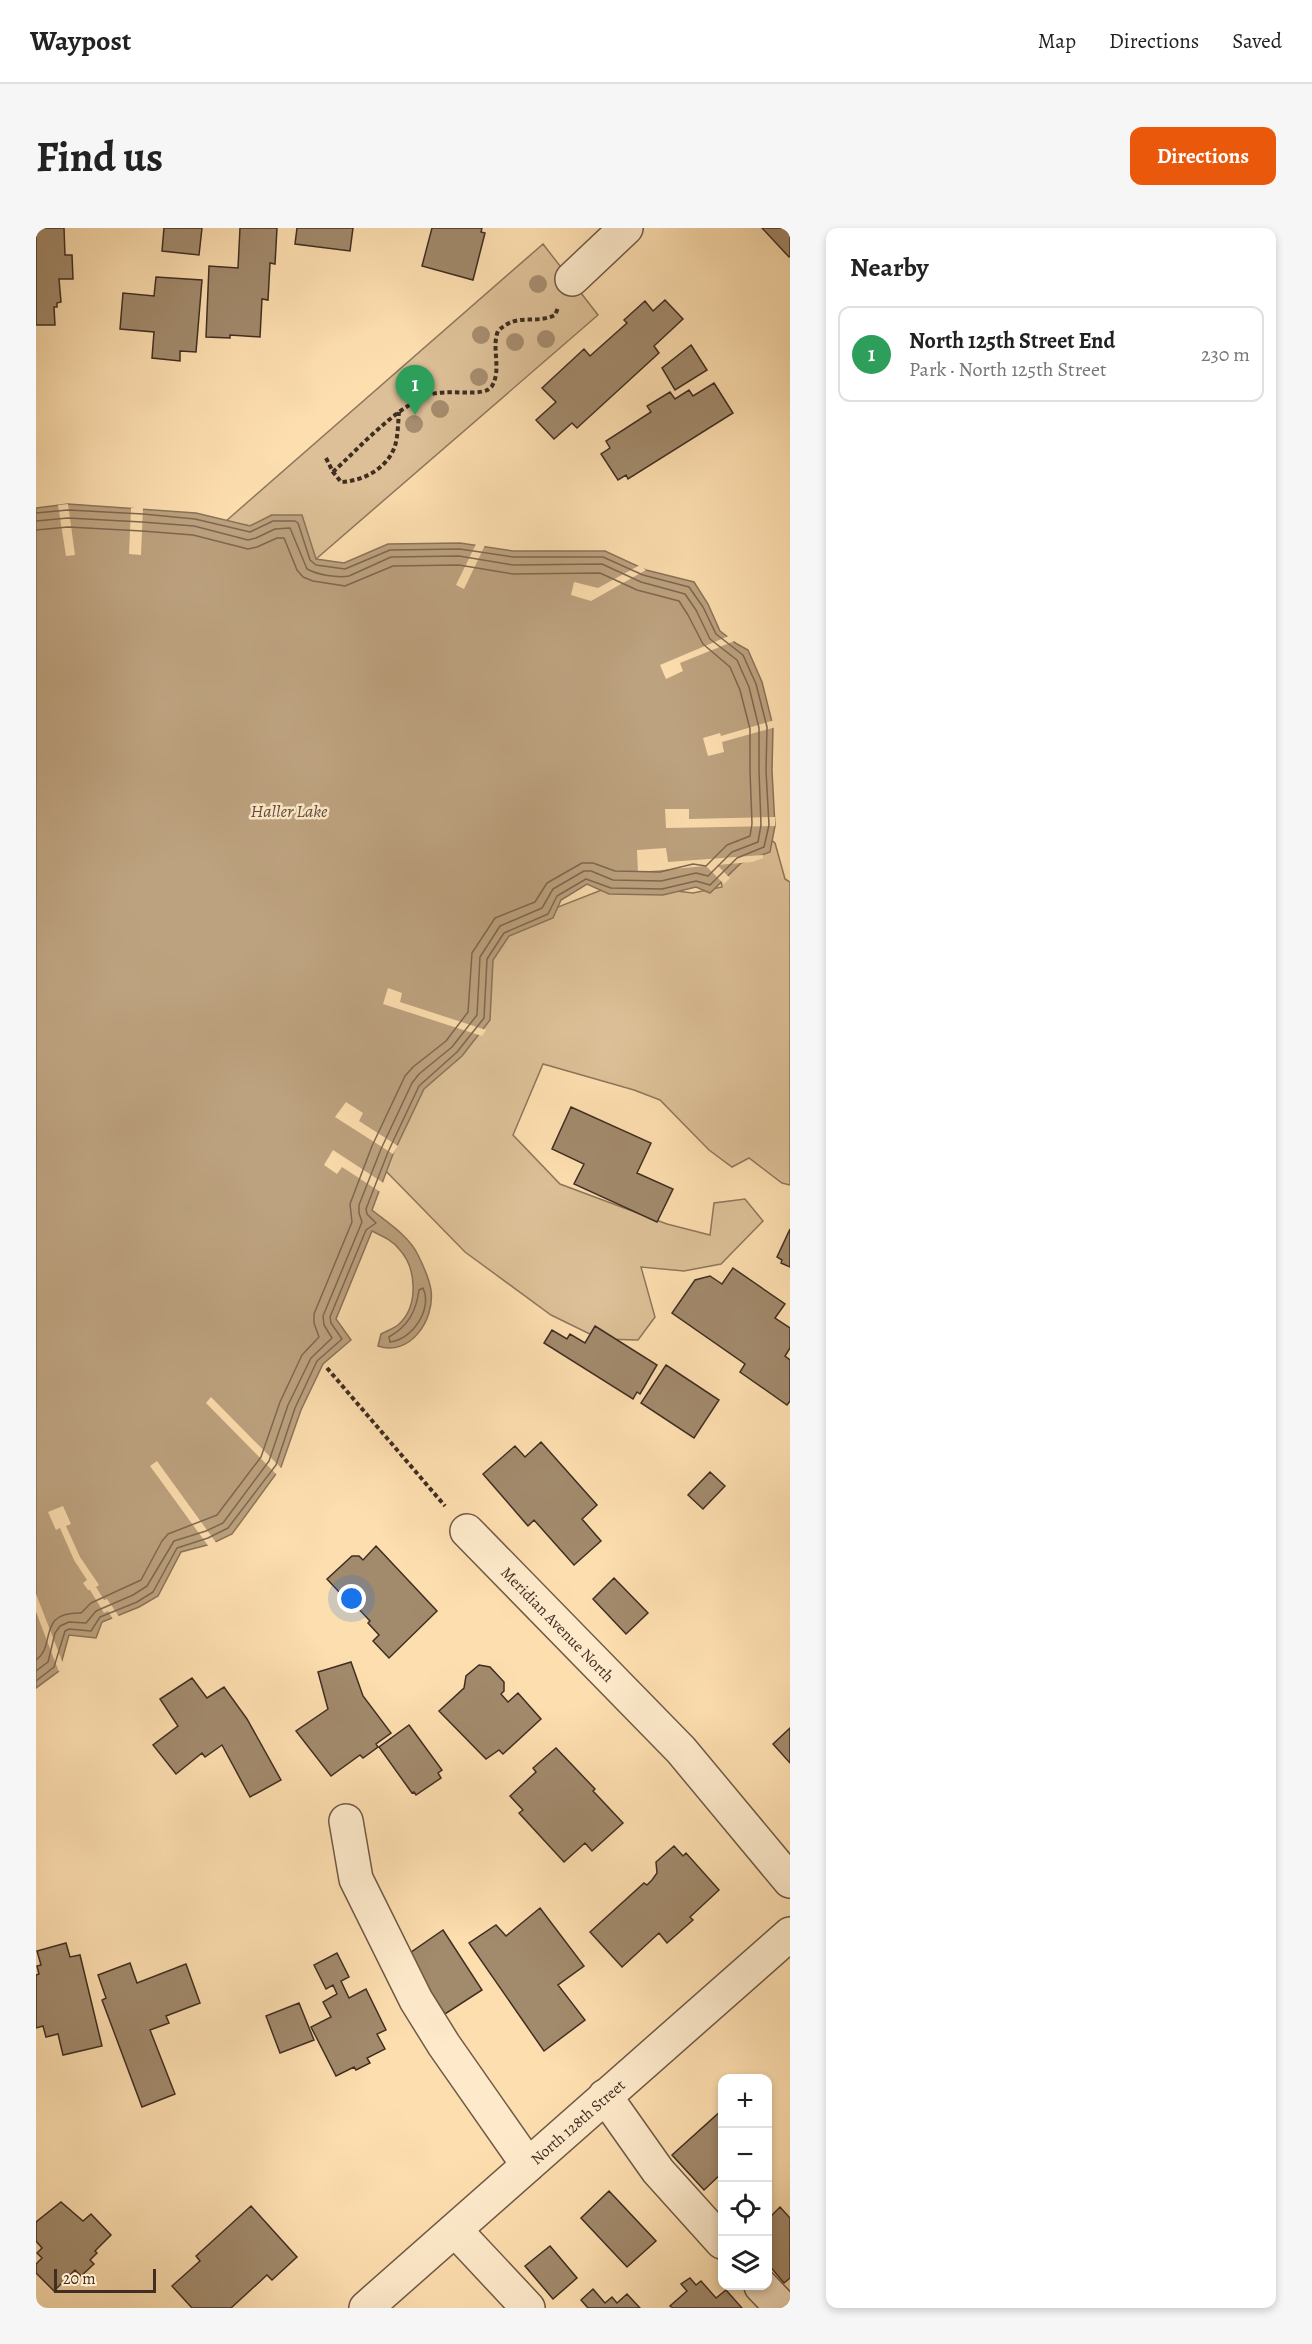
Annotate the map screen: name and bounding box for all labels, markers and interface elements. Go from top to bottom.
text: Waypost [30,22,131,60]
text: Map [1038,27,1076,55]
text: Directions [1109,27,1199,55]
text: Saved [1232,27,1282,55]
button: Directions [1130,127,1276,185]
text: Find us [36,128,163,185]
text: Nearby [850,250,929,285]
text: North 125th Street End [909,326,1115,356]
text: 1 [868,341,875,368]
text: 230 m [1201,341,1250,368]
text: Park · North 125th Street [909,356,1107,383]
pin: 1 [396,366,434,415]
water label: Haller Lake [251,799,328,823]
street label: Meridian Avenue North [496,1562,619,1688]
your location [337,1584,366,1613]
street label: North 128th Street [526,2074,630,2170]
map controls [718,2074,772,2290]
button: + [718,2074,772,2128]
button: − [718,2128,772,2182]
button: locate [718,2182,772,2236]
button: layers [718,2236,772,2290]
scale bar [54,2266,156,2294]
text: 20 m [63,2268,96,2290]

